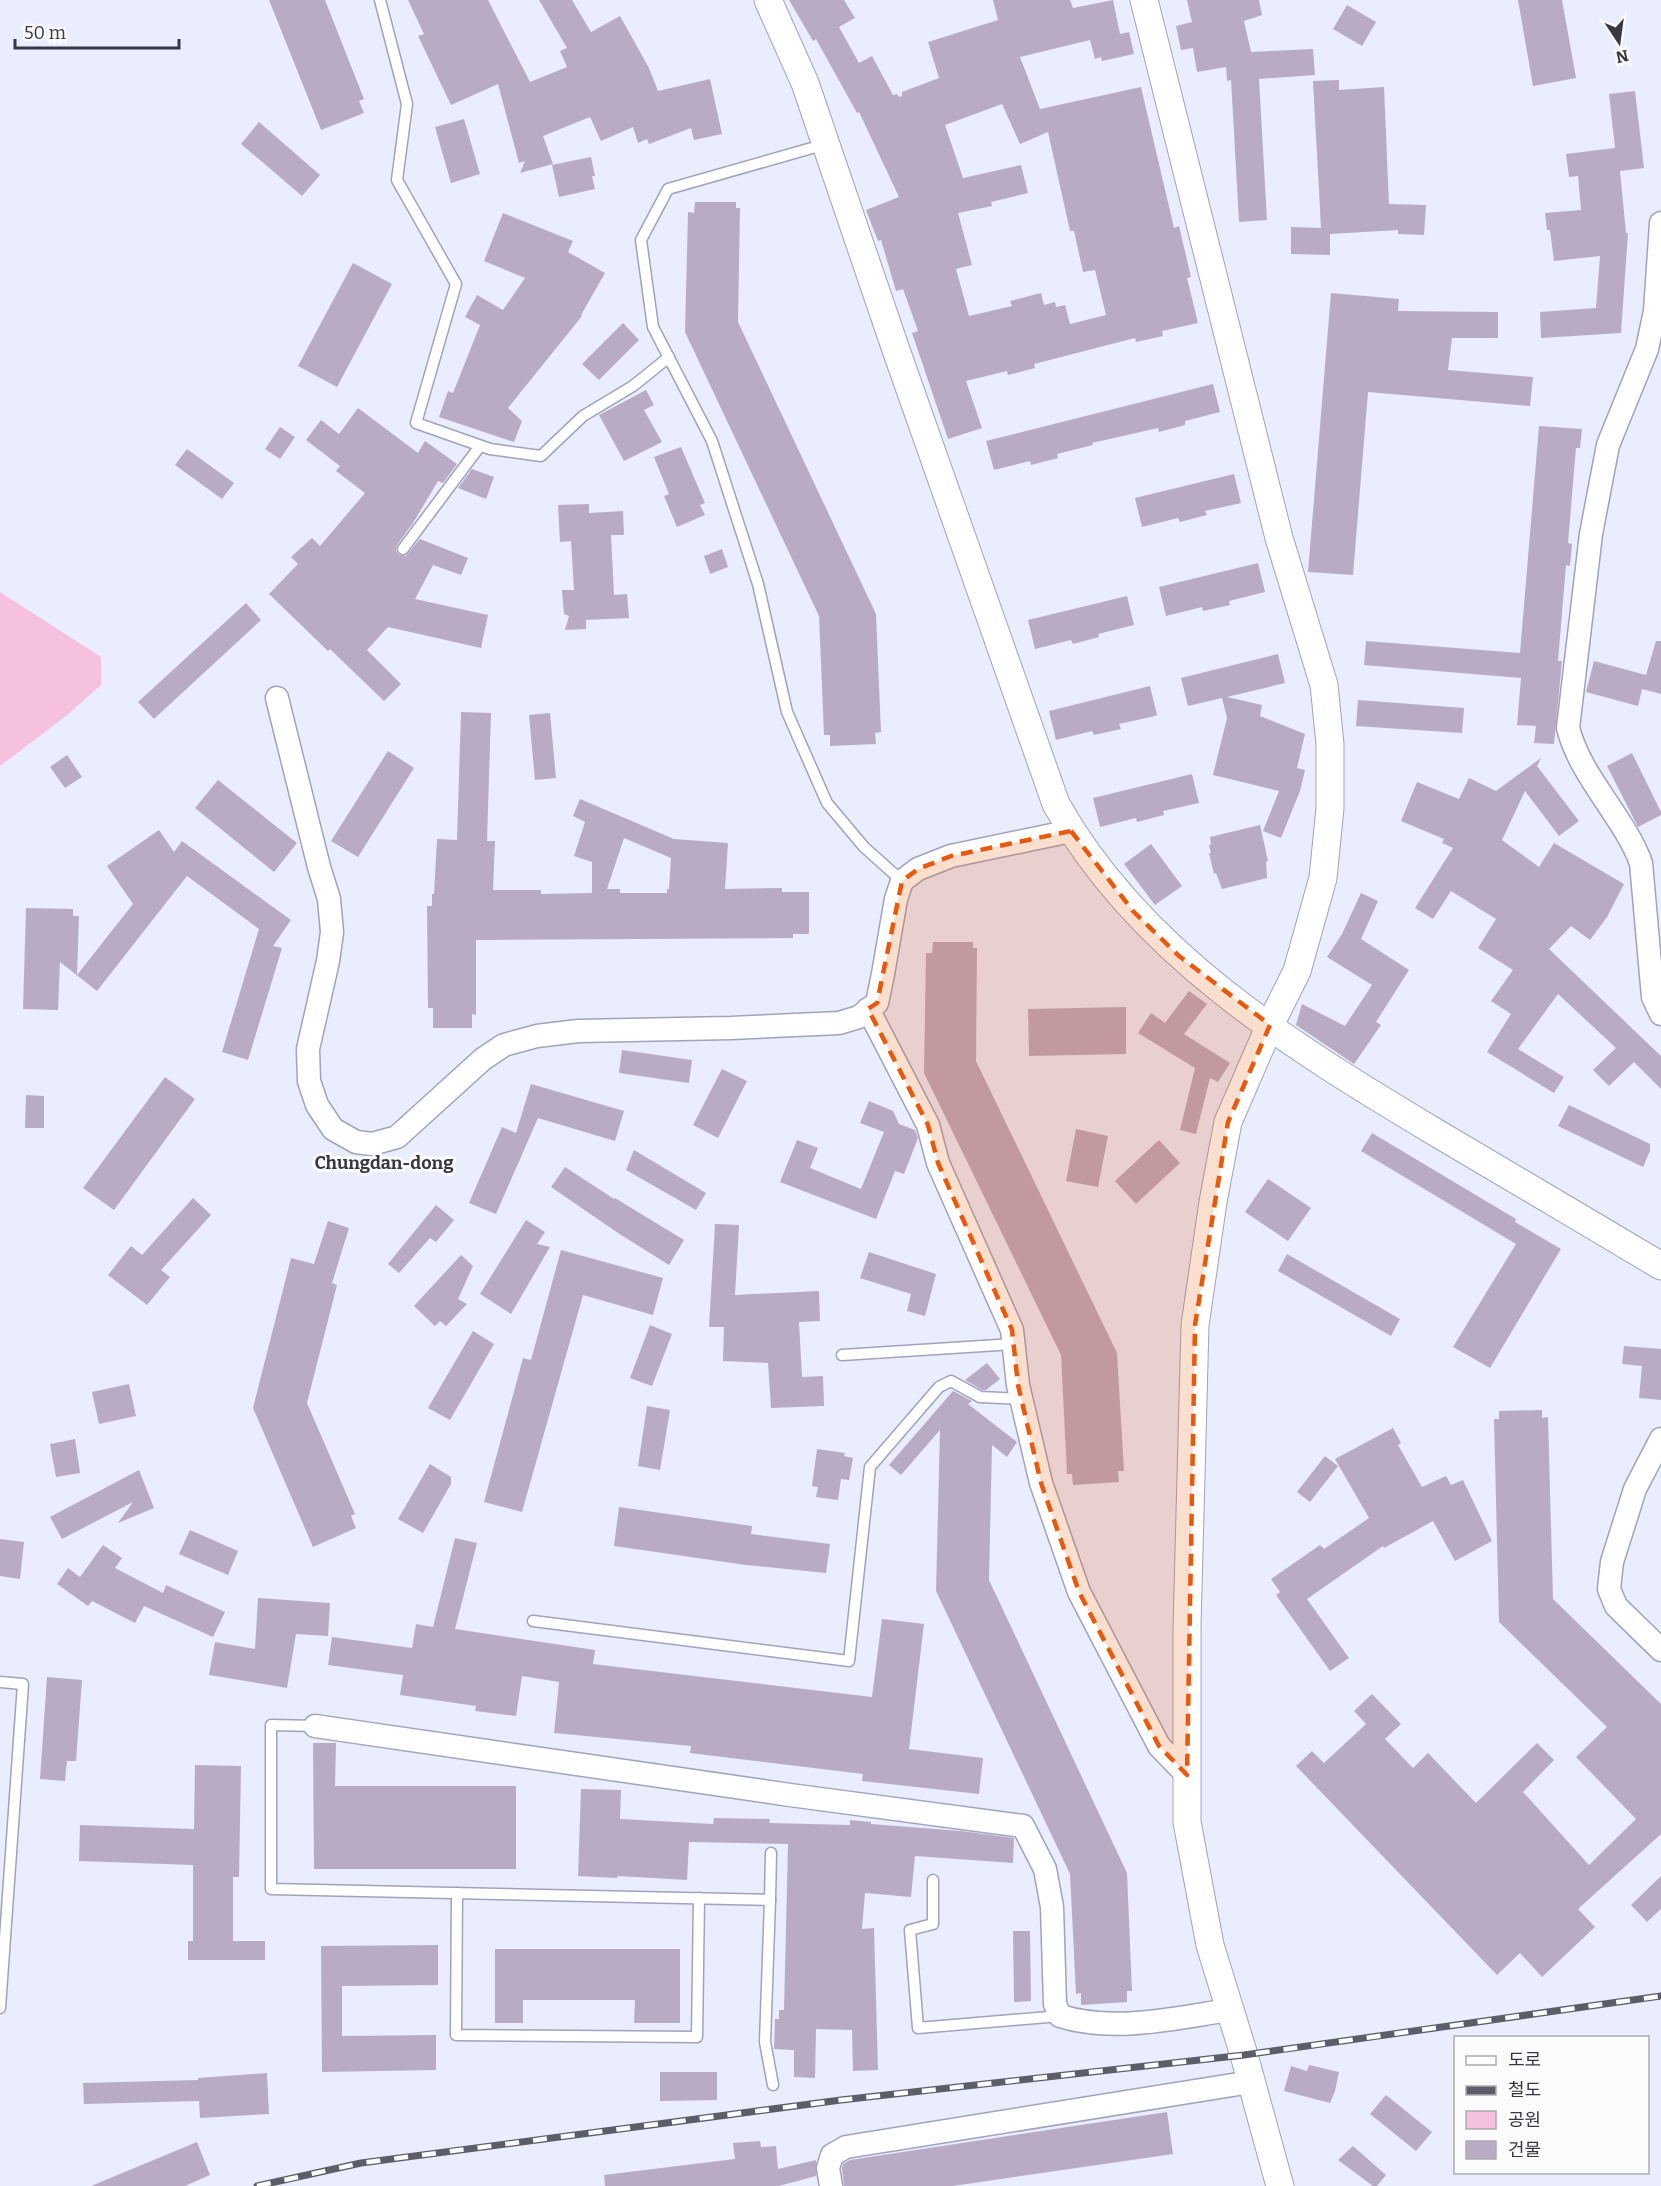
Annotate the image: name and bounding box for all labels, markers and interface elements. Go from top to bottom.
scale bar [15,12,178,50]
north arrow [1589,12,1649,72]
text: 50 m [24,22,66,44]
text: N [1614,45,1630,67]
district label: Chungdan-dong [314,1152,454,1174]
legend [1454,2036,1649,2174]
text: 도로 [1508,2049,1541,2071]
text: 철도 [1508,2079,1541,2101]
text: 공원 [1508,2109,1541,2131]
text: 건물 [1508,2139,1541,2161]

